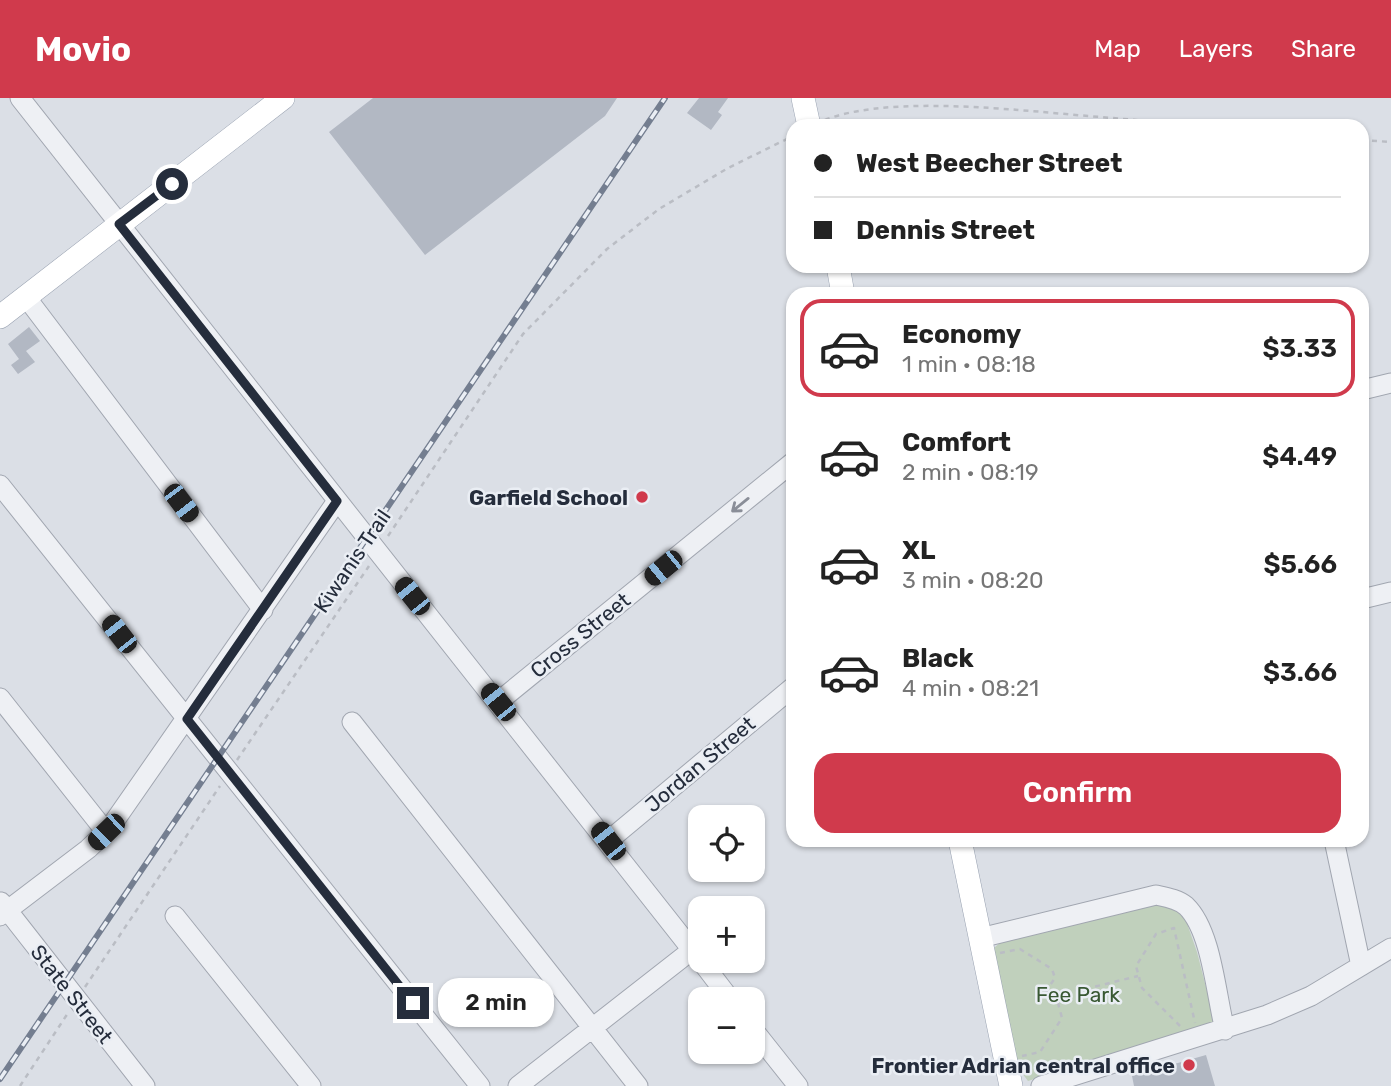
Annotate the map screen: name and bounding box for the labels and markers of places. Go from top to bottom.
place label: Garfield School [469,485,628,510]
marker: Garfield School [634,489,650,505]
place label: Frontier Adrian central office [871,1053,1175,1078]
marker: Frontier Adrian central office [1181,1057,1197,1073]

